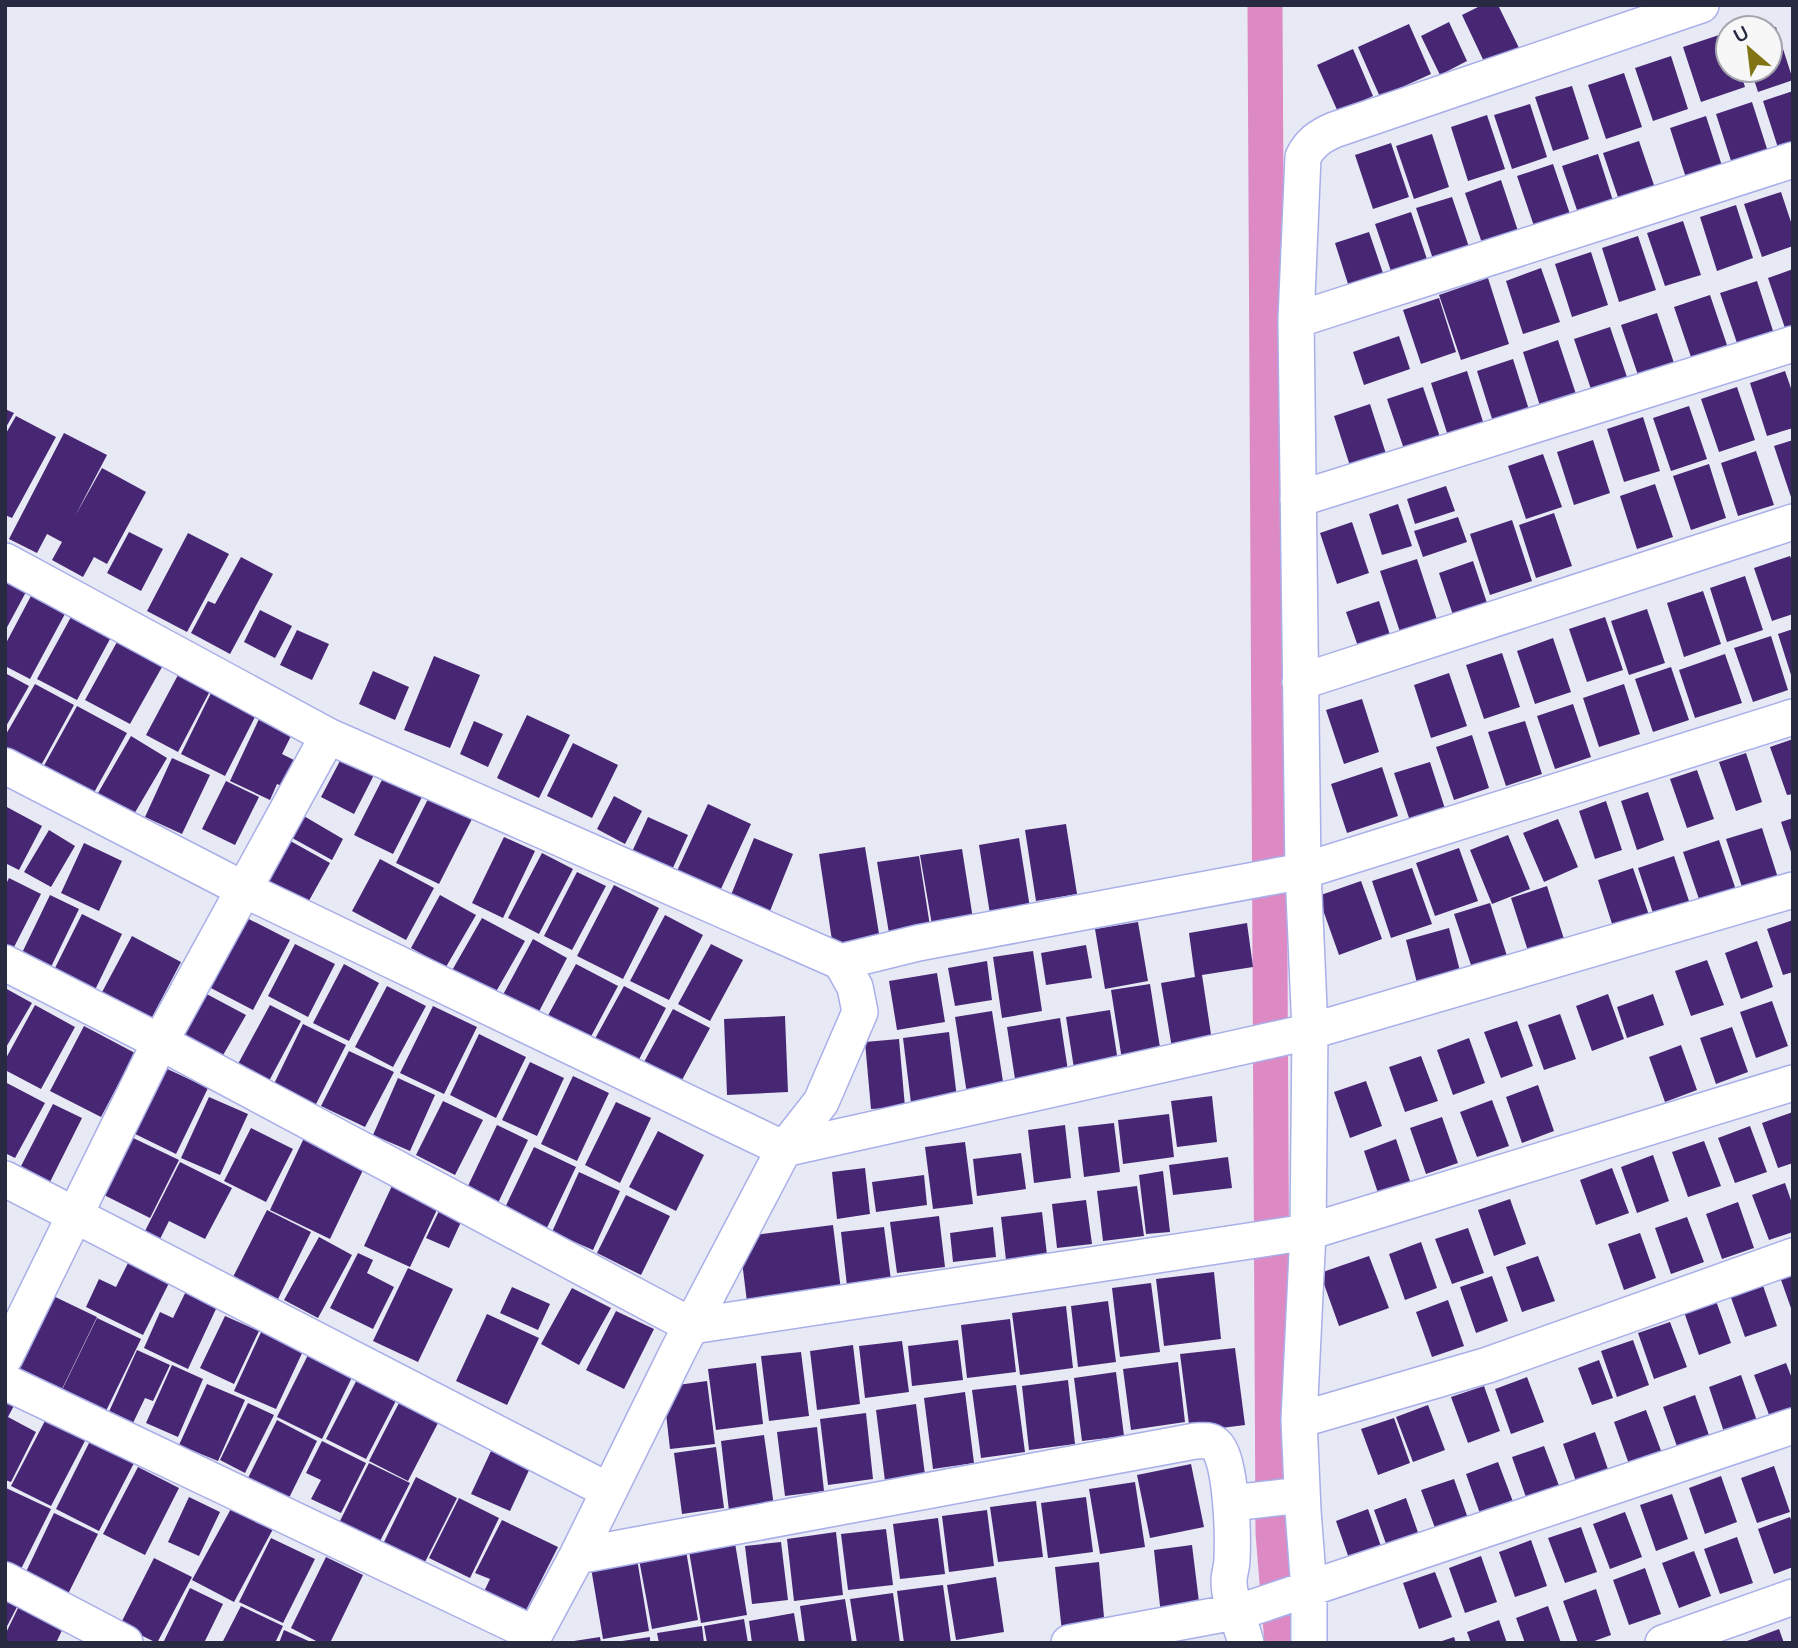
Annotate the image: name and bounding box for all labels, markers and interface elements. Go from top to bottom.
north arrow [1714,14,1784,84]
text: U [1729,20,1753,48]

